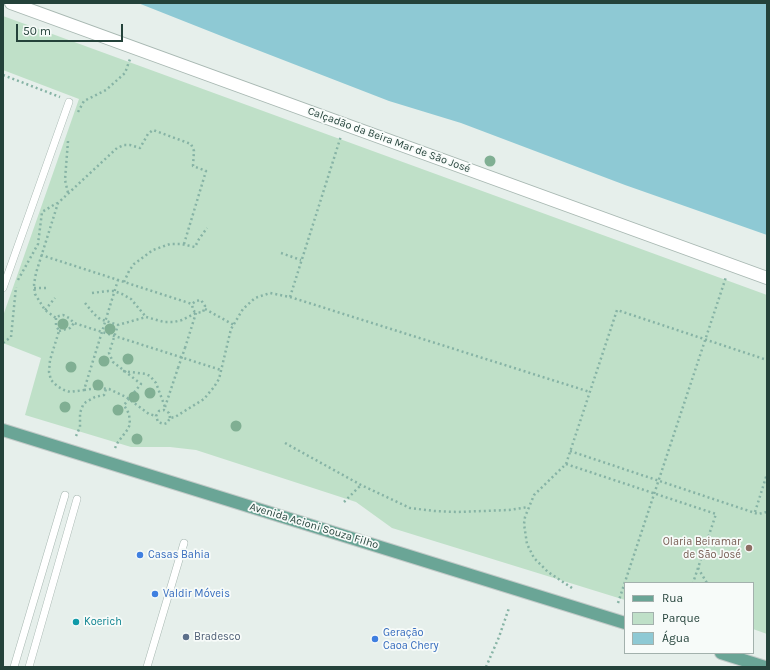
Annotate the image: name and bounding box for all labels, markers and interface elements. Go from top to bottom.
scale bar [18,16,125,42]
text: 50 m [23,24,51,38]
street label: Calçadão da Beira Mar de São José [306,104,472,176]
street label: Avenida Acioni Souza Filho [248,500,380,552]
place label: Olaria Beiramar de São José [663,535,741,561]
marker: Olaria Beiramar de São José [744,543,754,553]
place label: Casas Bahia [148,548,210,562]
marker: Casas Bahia [135,550,145,560]
legend [624,582,754,654]
place label: Valdir Móveis [163,587,230,601]
marker: Valdir Móveis [150,589,160,599]
text: Rua [662,591,683,605]
text: Parque [662,611,700,625]
place label: Koerich [84,615,122,629]
marker: Koerich [71,617,81,627]
place label: Geração Caoa Chery [383,626,439,652]
place label: Bradesco [194,630,241,644]
text: Água [662,631,690,645]
marker: Bradesco [181,632,191,642]
marker: Geração Caoa Chery [370,634,380,644]

